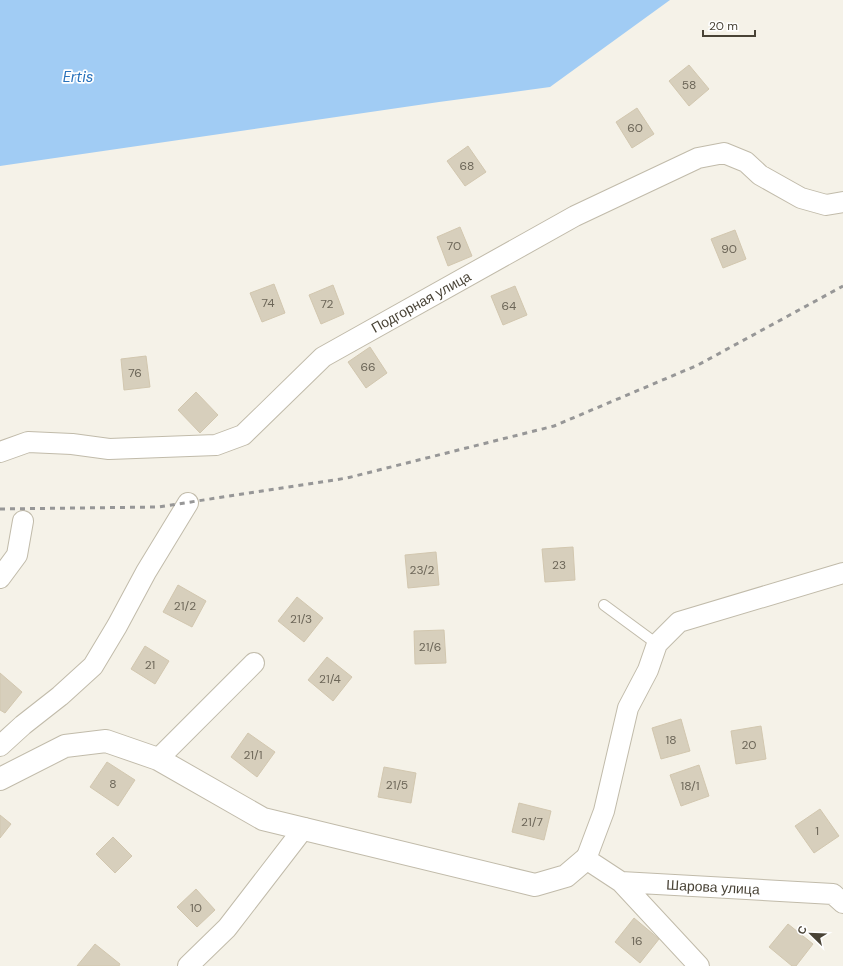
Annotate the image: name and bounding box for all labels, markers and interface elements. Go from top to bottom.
scale bar [703,12,755,38]
text: 20 m [709,18,738,34]
water label: Ertis [63,67,93,87]
house number: 58 [682,77,696,93]
house number: 60 [627,120,643,136]
house number: 68 [460,158,474,174]
house number: 70 [447,238,461,254]
house number: 90 [721,241,737,257]
street label: Подгорная улица [368,267,474,337]
house number: 74 [262,295,274,311]
house number: 72 [320,296,334,312]
house number: 64 [502,298,516,314]
house number: 66 [360,359,376,375]
house number: 76 [128,365,142,381]
house number: 23 [552,557,566,573]
house number: 23/2 [409,562,435,578]
house number: 21/2 [174,598,196,614]
house number: 21/3 [290,611,312,627]
house number: 21/6 [419,639,441,655]
house number: 21 [145,657,155,673]
house number: 21/4 [319,671,341,687]
house number: 18 [665,732,677,748]
house number: 20 [741,737,757,753]
house number: 21/1 [243,747,263,763]
house number: 8 [109,776,117,792]
house number: 21/5 [386,777,408,793]
house number: 18/1 [680,778,700,794]
house number: 21/7 [521,814,543,830]
house number: 1 [815,823,819,839]
street label: Шарова улица [666,876,760,898]
house number: 10 [190,900,202,916]
north arrow [791,914,831,954]
text: С [794,924,810,936]
house number: 16 [631,933,643,949]

